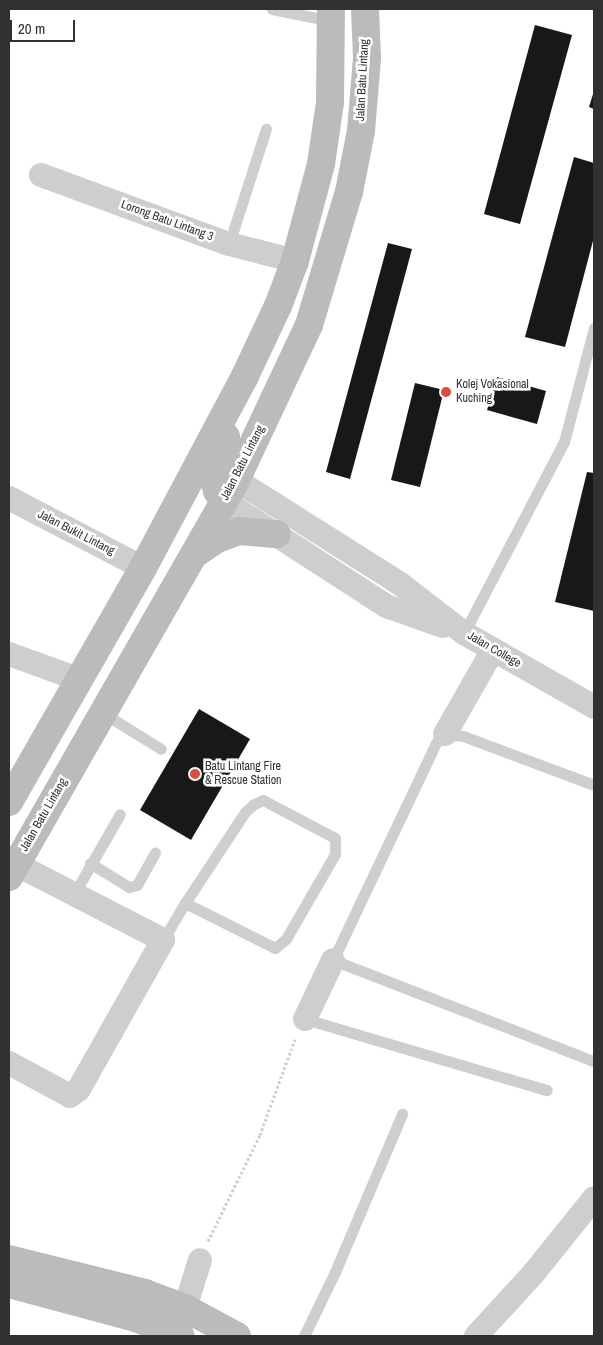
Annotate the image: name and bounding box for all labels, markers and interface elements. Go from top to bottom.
scale bar [12,10,78,42]
text: 20 m [18,18,45,39]
street label: Jalan Batu Lintang [354,39,372,121]
street label: Lorong Batu Lintang 3 [119,198,215,244]
place label: Kolej Vokasional Kuching [456,378,529,406]
marker: Kolej Vokasional Kuching [440,386,452,398]
street label: Jalan Batu Lintang [218,423,268,503]
street label: Jalan Bukit Lintang [35,507,117,559]
street label: Jalan College [465,629,523,671]
place label: Batu Lintang Fire & Rescue Station [205,760,282,788]
marker: Batu Lintang Fire & Rescue Station [189,768,201,780]
street label: Jalan Batu Lintang [17,776,71,854]

